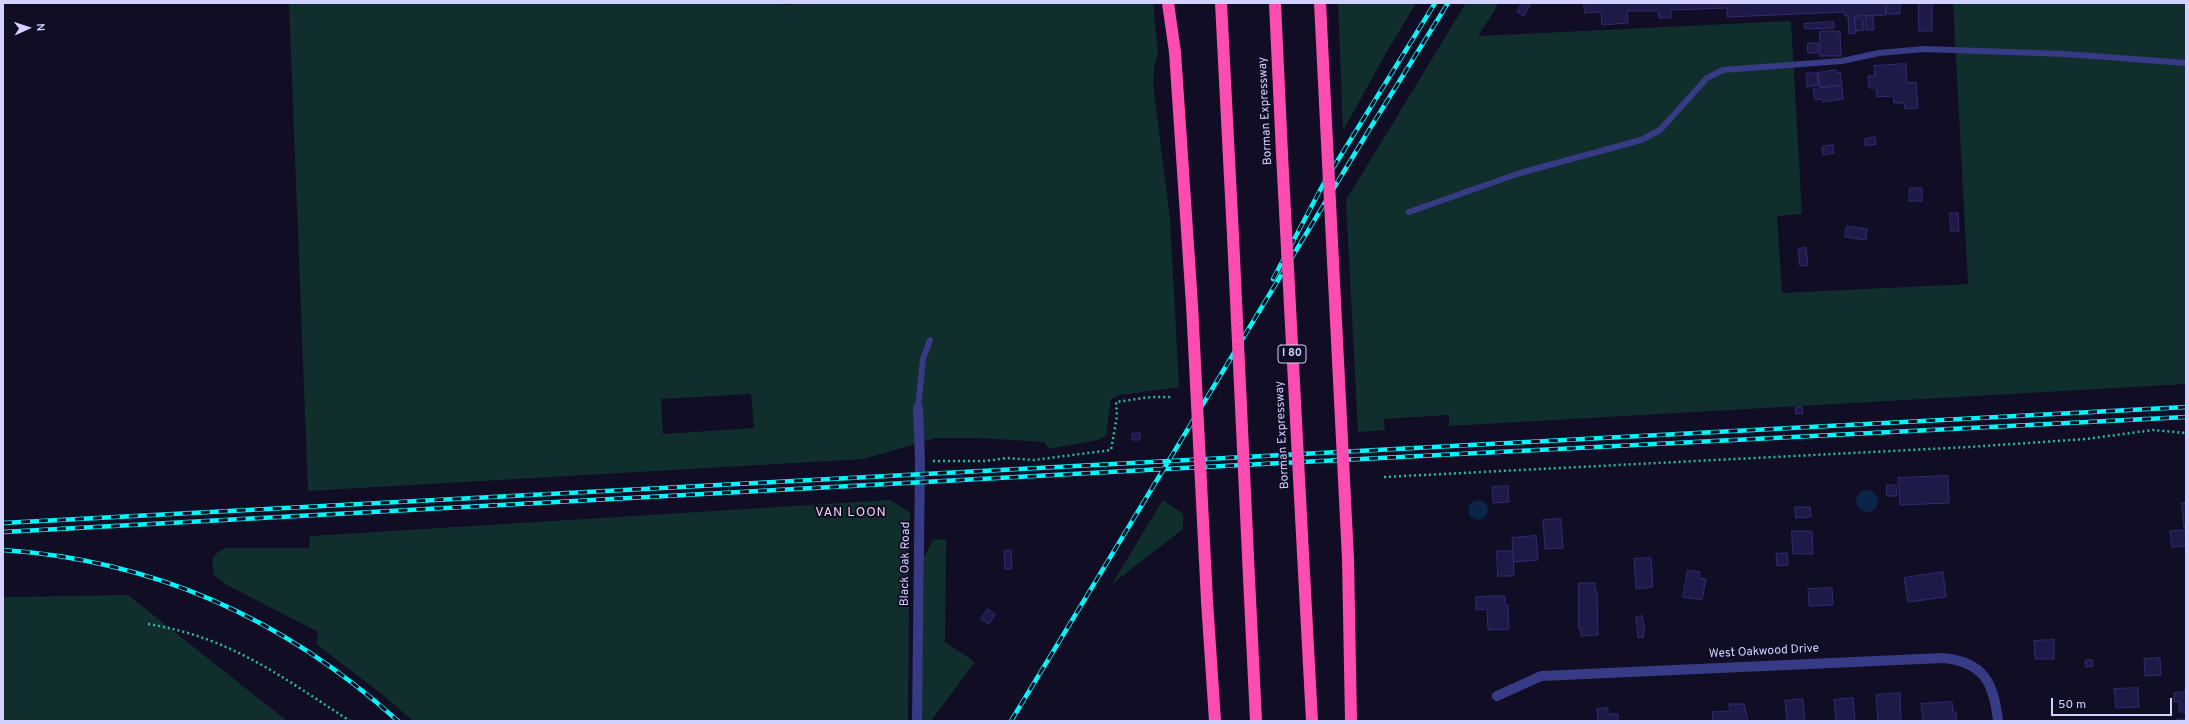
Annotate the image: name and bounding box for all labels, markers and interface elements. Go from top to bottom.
north arrow [8,8,48,48]
text: N [33,23,47,32]
street label: Borman Expressway [1256,56,1276,166]
road number: I 80 [1278,345,1306,363]
street label: Borman Expressway [1273,380,1293,490]
district label: VAN LOON [815,505,887,521]
street label: Black Oak Road [898,522,914,606]
street label: West Oakwood Drive [1709,642,1819,662]
scale bar [2053,690,2174,716]
text: 50 m [2058,697,2086,713]

